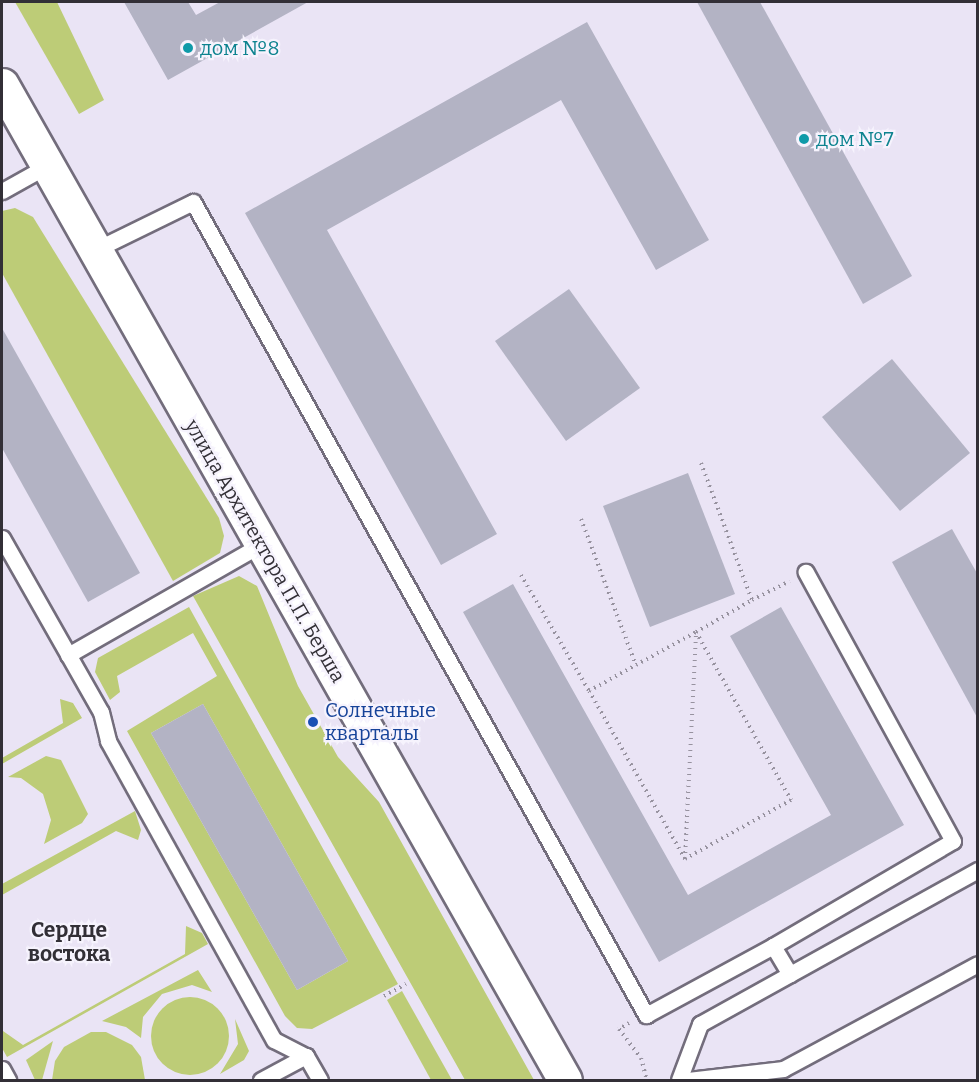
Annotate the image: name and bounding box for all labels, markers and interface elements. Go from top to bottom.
place label: дом №8 [200,36,280,60]
marker: дом №8 [181,41,195,55]
place label: дом №7 [816,127,894,151]
marker: дом №7 [797,132,811,146]
street label: улица Архитектора П.П. Берша [180,415,350,687]
place label: Солнечные кварталы [325,698,436,745]
marker: Солнечные кварталы [306,715,320,729]
district label: Сердце востока [28,917,110,967]

